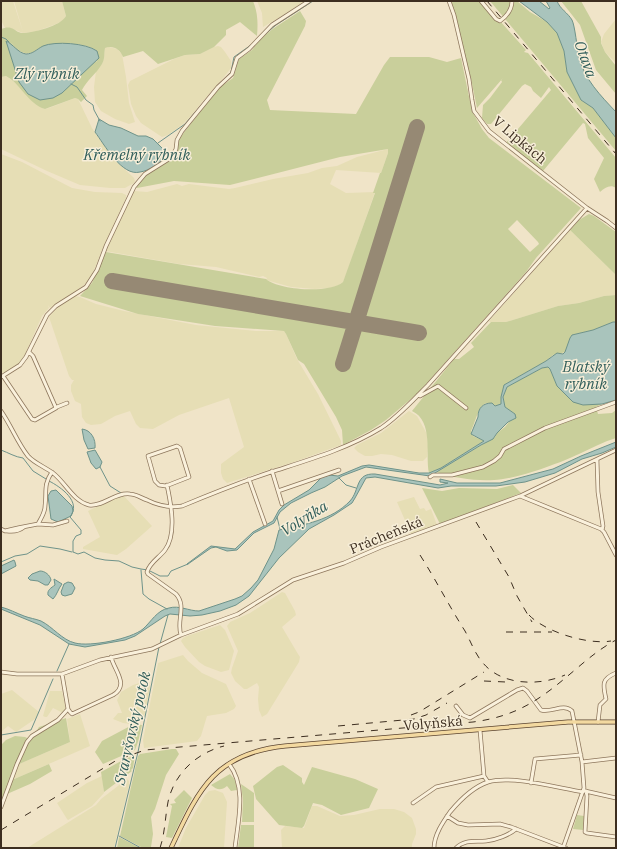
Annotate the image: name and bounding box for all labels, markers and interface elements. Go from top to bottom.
water label: Otava [571,38,602,81]
water label: Zlý rybník [13,64,80,83]
street label: V Lipkách [489,112,551,168]
water label: Křemelný rybník [82,145,191,164]
water label: Blatský rybník [561,357,611,393]
water label: Volyňka [277,496,332,540]
street label: Prácheňská [347,512,426,558]
water label: Svaryšovský potok [109,669,154,788]
street label: Volyňská [402,711,464,735]

